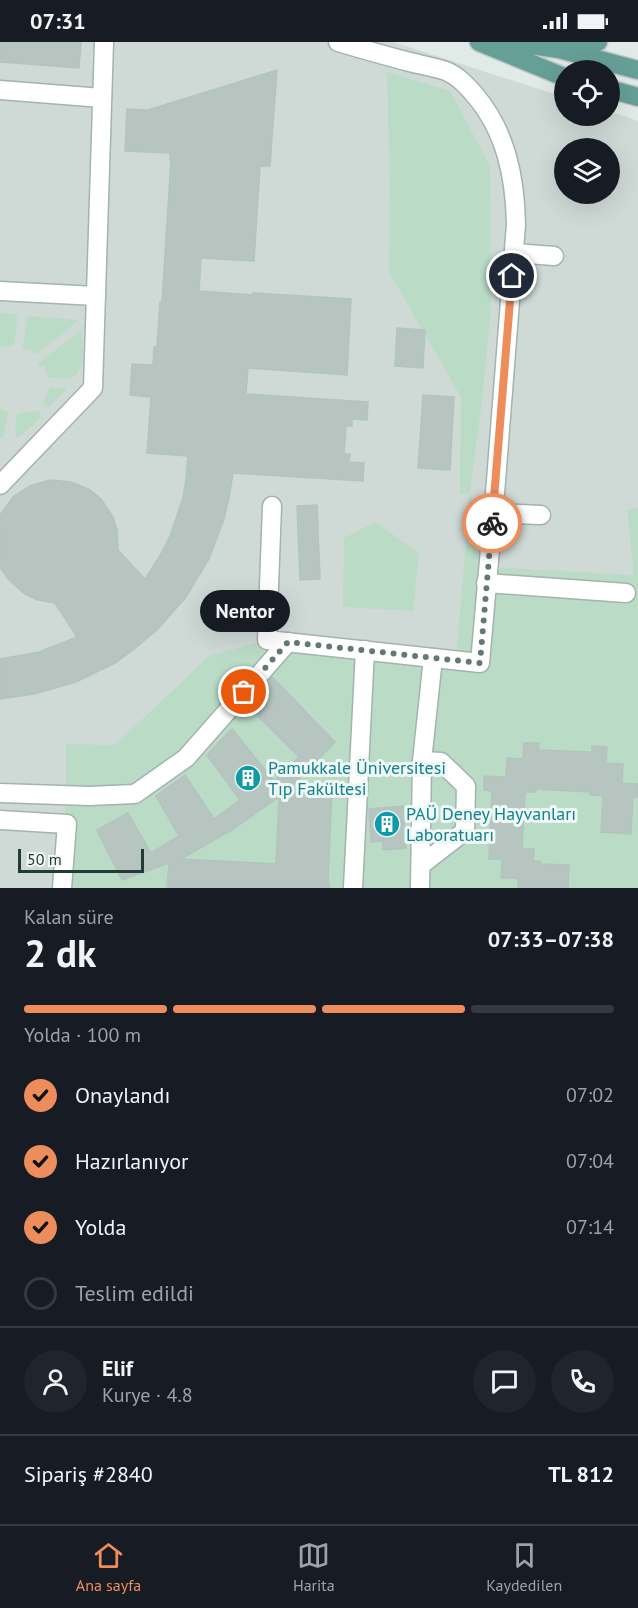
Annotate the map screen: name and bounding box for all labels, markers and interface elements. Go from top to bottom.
text: 07:31 [30,7,86,35]
map controls [554,60,620,204]
button: locate [554,60,620,126]
button: layers [554,138,620,204]
pin [486,250,537,301]
icon: home [495,259,528,292]
courier [462,493,522,553]
icon: bike [476,507,509,540]
callout: Nentor [199,590,289,632]
text: Nentor [216,598,274,624]
pin [218,666,269,717]
icon: bag [227,675,260,708]
place label: Pamukkale Üniversitesi Tıp Fakültesi [268,756,446,800]
building icon: Pamukkale Üniversitesi Tıp Fakültesi [233,763,263,793]
place label: PAÜ Deney Hayvanları Laboratuarı [406,802,576,846]
building icon: PAÜ Deney Hayvanları Laboratuarı [372,809,402,839]
scale bar [18,846,144,874]
text: 50 m [27,849,62,869]
text: Kalan süre [24,904,114,930]
text: 07:33–07:38 [488,925,614,953]
text: 2 dk [24,927,96,978]
text: Yolda · 100 m [24,1022,141,1048]
icon: check [24,1079,57,1112]
text: Onaylandı [75,1081,170,1109]
text: 07:02 [566,1082,614,1108]
icon: check [24,1145,57,1178]
text: Hazırlanıyor [75,1147,188,1175]
text: 07:04 [566,1148,614,1174]
icon: check [24,1211,57,1244]
text: Yolda [75,1213,126,1241]
text: 07:14 [566,1214,614,1240]
text: Teslim edildi [75,1279,194,1307]
button: person [24,1350,87,1413]
button: chat [473,1350,536,1413]
button: phone [551,1350,614,1413]
text: Elif [102,1354,133,1382]
text: Kurye · 4.8 [102,1382,193,1408]
text: Sipariş #2840 [24,1460,153,1488]
text: TL 812 [548,1460,614,1488]
tab: Ana sayfa [76,1539,141,1595]
tab: Harita [293,1539,335,1595]
tab: Kaydedilen [486,1539,562,1595]

